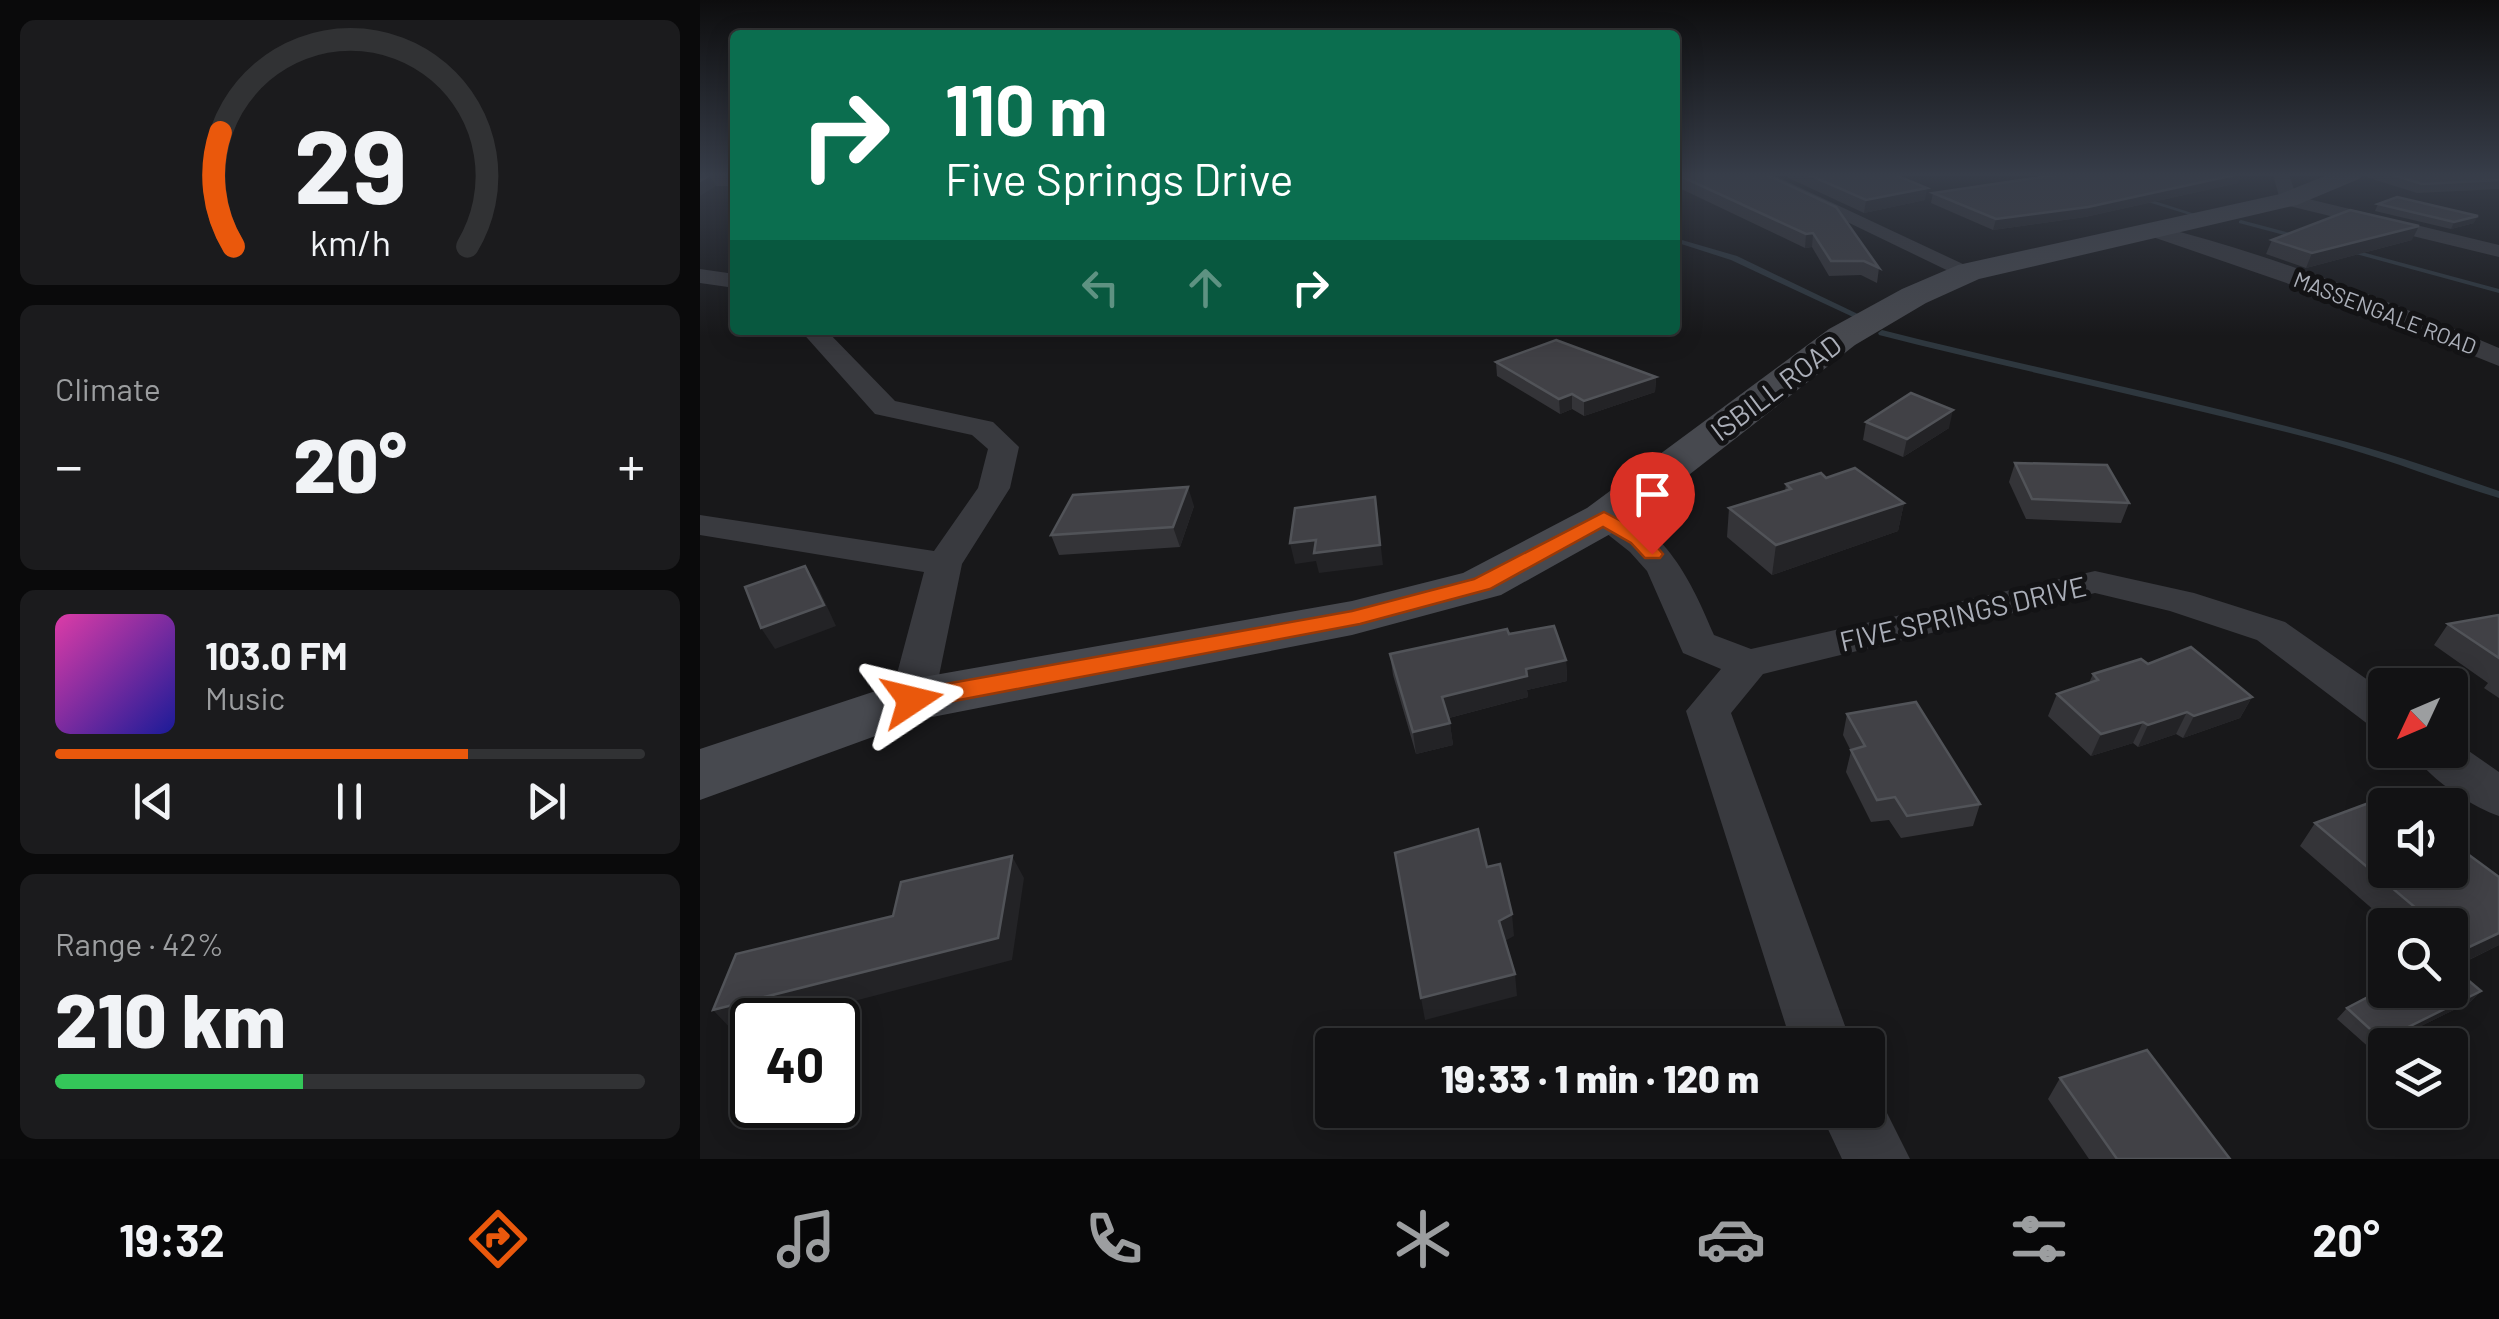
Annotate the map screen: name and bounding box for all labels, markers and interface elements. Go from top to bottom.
text: 110 m [945,66,1107,150]
icon: right [780,70,910,200]
text: 29 [293,100,407,225]
text: Five Springs Drive [945,151,1294,205]
text: km/h [310,220,390,263]
icon: left [1073,260,1128,315]
icon: ahead [1178,260,1233,315]
icon: right [1283,260,1338,315]
street label: MASSENGALE ROAD [2290,265,2480,359]
street label: ISBILL ROAD [1703,327,1847,447]
text: Climate [55,369,161,407]
text: 20° [293,418,407,508]
text: − [55,431,83,497]
text: + [617,431,645,497]
pin [1610,452,1695,555]
icon: arrive [1625,467,1680,522]
street label: FIVE SPRINGS DRIVE [1836,568,2089,658]
text: 103.0 FM [205,632,348,678]
position arrow [860,648,964,752]
north arrow [2368,668,2468,768]
map controls [2368,668,2468,1128]
text: Music [205,678,285,716]
icon: previous [126,774,181,829]
icon: pause [322,774,377,829]
icon: next [519,774,574,829]
button: sound [2368,788,2468,888]
button: search [2368,908,2468,1008]
text: Range · 42% [55,924,224,962]
text: 210 km [55,973,286,1063]
speed limit sign: 40 [730,998,860,1128]
button: layers [2368,1028,2468,1128]
text: 19:33 · 1 min · 120 m [1441,1055,1759,1101]
icon: directions [463,1204,533,1274]
icon: music [771,1204,841,1274]
icon: phone [1079,1204,1149,1274]
icon: climate [1388,1204,1458,1274]
icon: car [1696,1204,1766,1274]
icon: filters [2004,1204,2074,1274]
text: 19:32 [119,1212,225,1266]
text: 20° [2312,1212,2380,1266]

